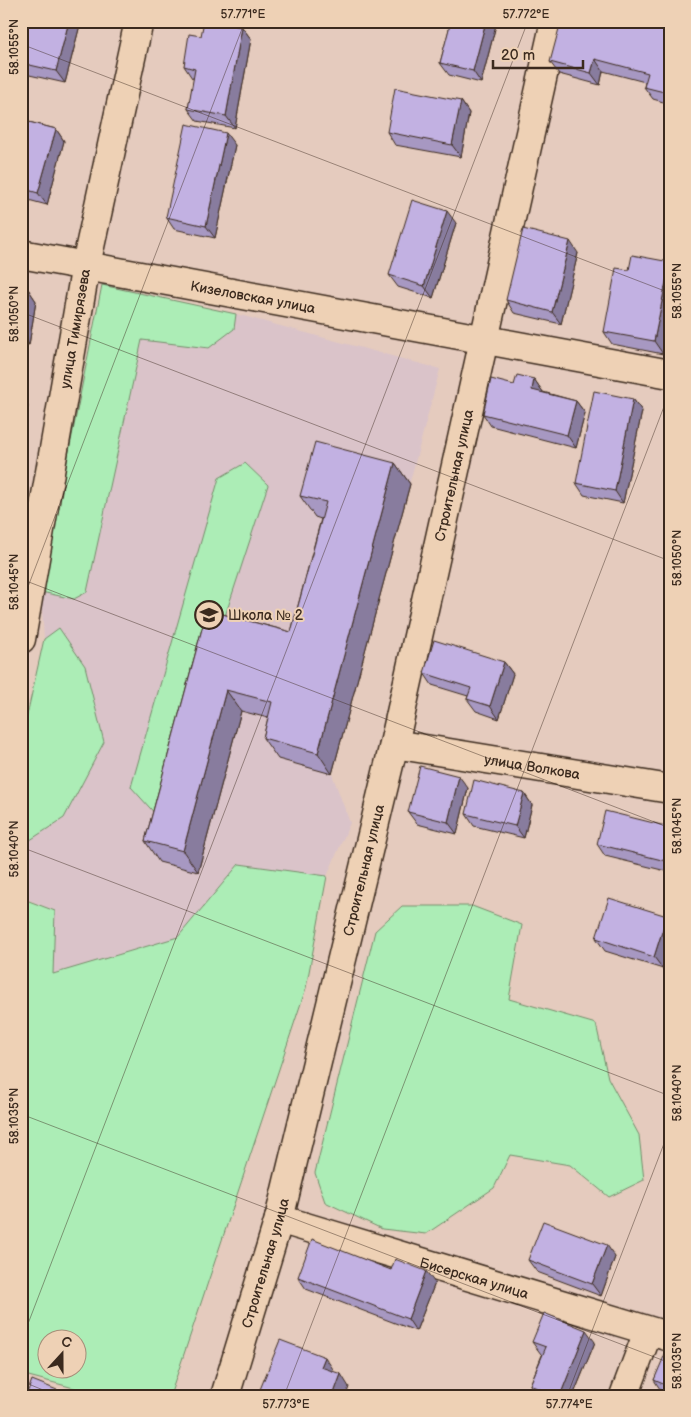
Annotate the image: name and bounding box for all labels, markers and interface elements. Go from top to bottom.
text: 57.771°E [221,7,266,22]
text: 57.772°E [502,7,550,22]
text: 58.1055°N [7,19,22,75]
scale bar [493,38,584,70]
text: 20 m [501,46,535,65]
text: 58.1055°N [670,263,685,319]
street label: улица Тимирязева [56,267,94,390]
street label: Кизеловская улица [189,277,318,317]
text: 58.1050°N [7,286,22,342]
street label: Строительная улица [431,407,477,543]
text: 58.1050°N [670,530,685,586]
text: 58.1045°N [7,554,22,610]
school or university icon: Школа № 2 [194,600,224,630]
place label: Школа № 2 [228,607,304,624]
street label: улица Волкова [483,750,582,783]
text: 58.1045°N [670,798,685,854]
street label: Строительная улица [339,802,388,938]
text: 58.1040°N [7,821,22,877]
text: 58.1040°N [670,1065,685,1121]
text: 58.1035°N [7,1088,22,1144]
street label: Строительная улица [238,1196,292,1330]
street label: Бисерская улица [418,1254,531,1303]
north arrow [38,1330,88,1380]
text: С [59,1333,74,1352]
text: 58.1035°N [670,1333,685,1389]
text: 57.773°E [262,1397,310,1412]
text: 57.774°E [545,1397,593,1412]

